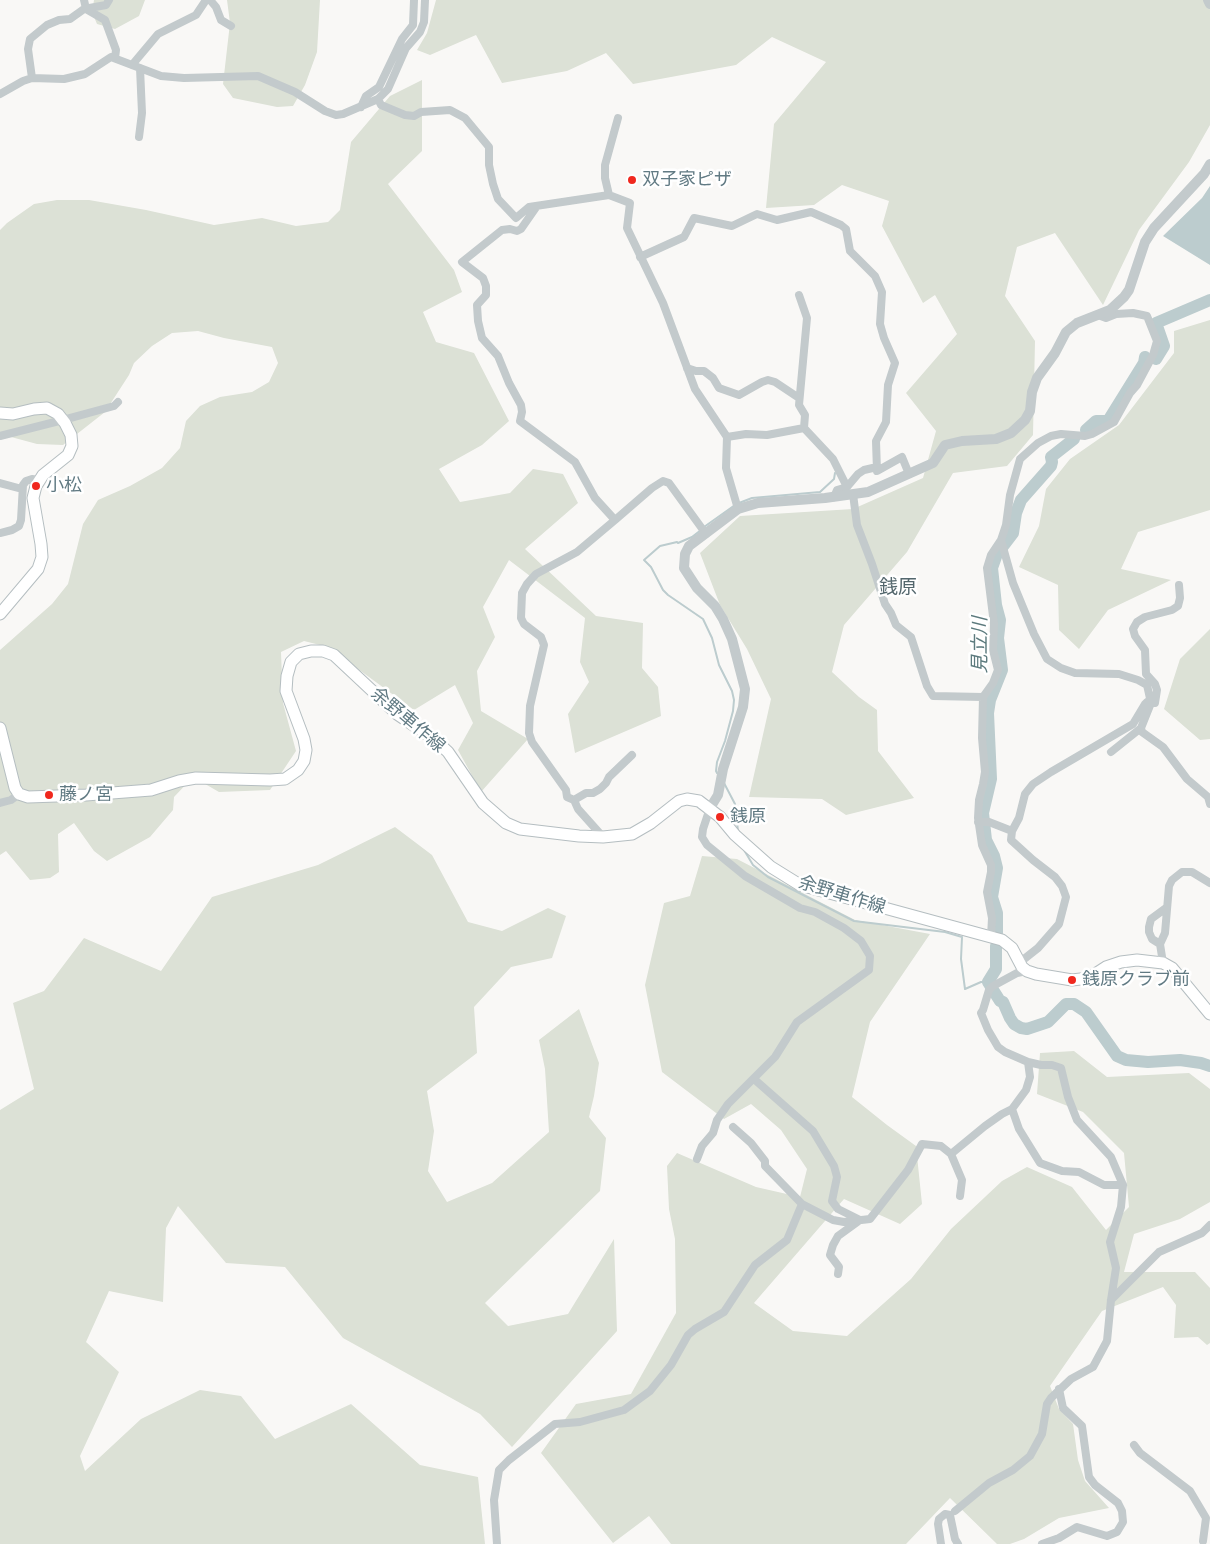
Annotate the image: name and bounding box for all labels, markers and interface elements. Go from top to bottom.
place label: 双子家ピザ [642,169,732,191]
marker: 双子家ピザ [626,174,638,186]
place label: 小松 [46,475,82,497]
marker: 小松 [30,480,42,492]
district label: 銭原 [879,576,917,598]
water label: 見立川 [969,617,991,673]
street label: 余野車作線 [367,683,449,757]
place label: 藤ノ宮 [59,784,113,806]
marker: 藤ノ宮 [43,789,55,801]
place label: 銭原 [730,806,766,828]
marker: 銭原 [714,811,726,823]
street label: 余野車作線 [796,872,888,918]
place label: 銭原クラブ前 [1082,969,1190,991]
marker: 銭原クラブ前 [1066,974,1078,986]

